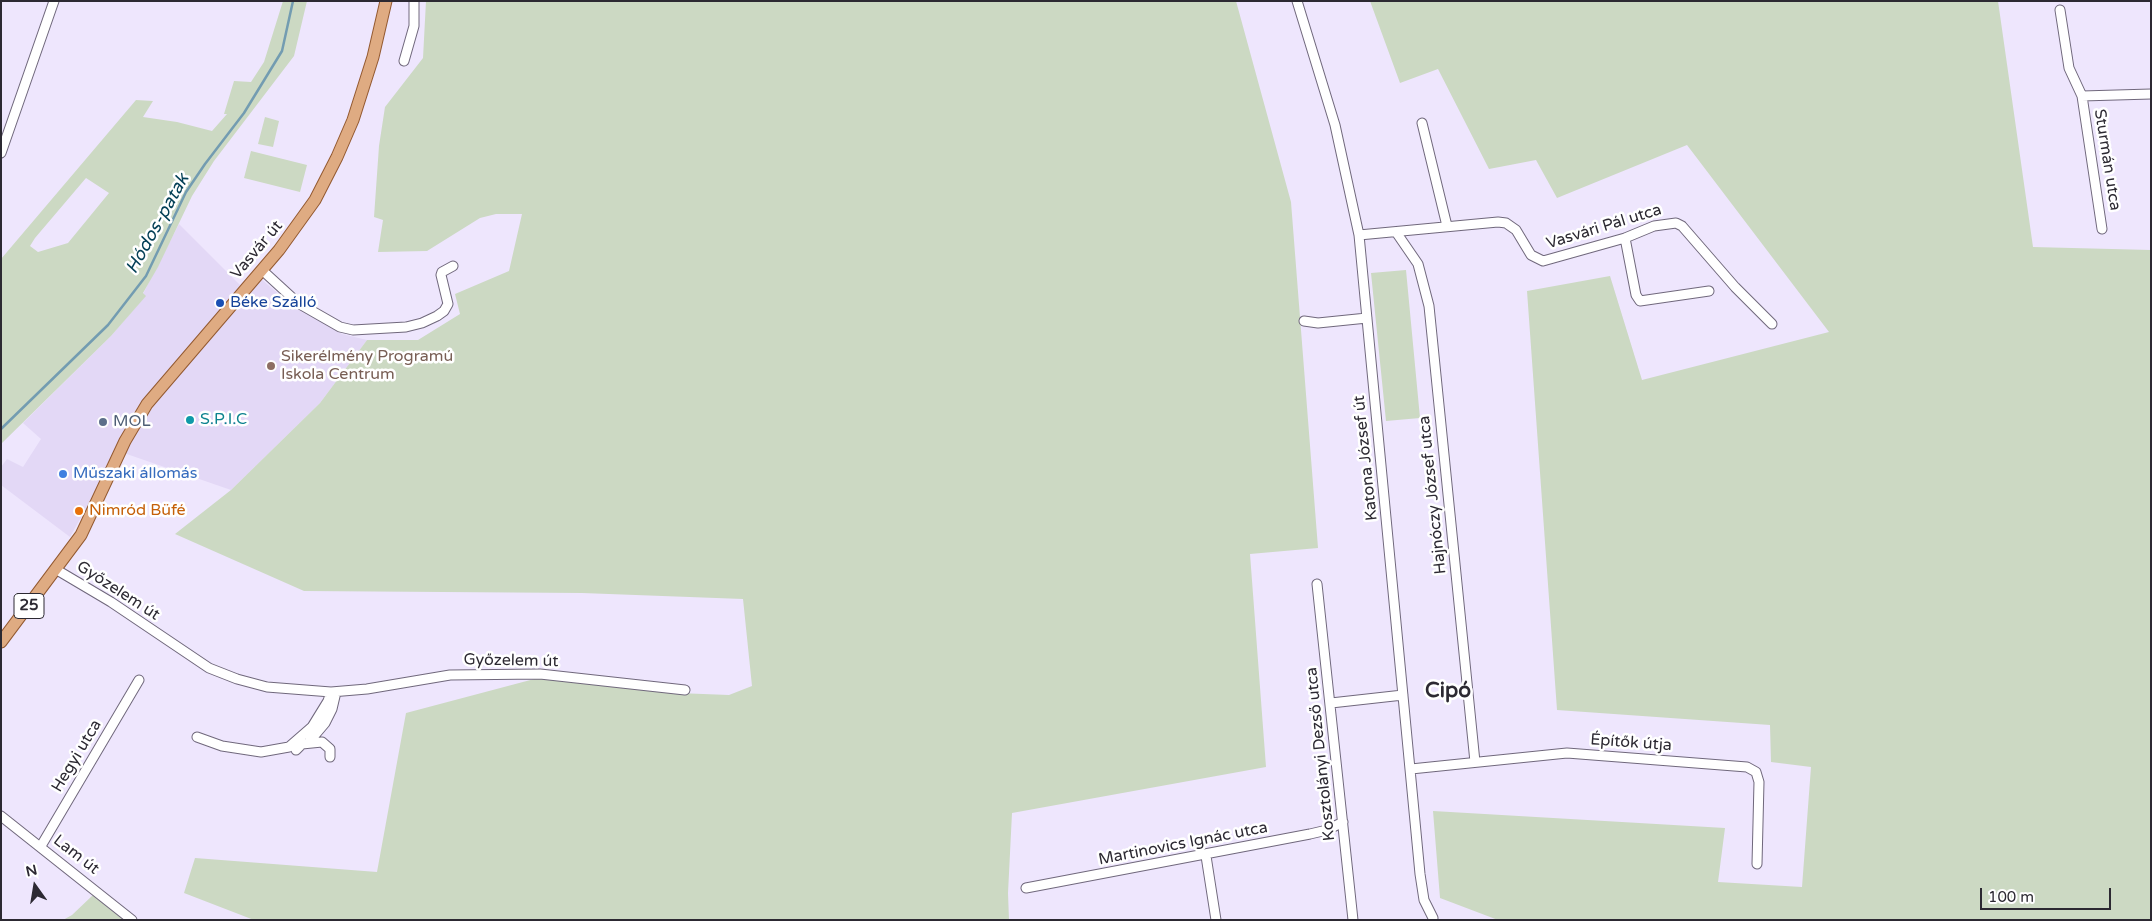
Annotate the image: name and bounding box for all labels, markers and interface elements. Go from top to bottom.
street label: Sturmán utca [2090,108,2124,212]
water label: Hódos-patak [122,170,194,278]
street label: Vasvári Pál utca [1544,200,1664,254]
street label: Vasvár út [227,217,287,283]
place label: Béke Szálló [230,293,316,313]
marker: Béke Szálló [214,297,226,309]
place label: Sikerélmény Programú Iskola Centrum [281,347,453,385]
marker: Sikerélmény Programú Iskola Centrum [265,360,277,372]
street label: Katona József út [1350,394,1382,522]
place label: S.P.I.C [200,410,247,430]
place label: MOL [113,412,151,432]
marker: S.P.I.C [184,414,196,426]
street label: Hajnóczy József utca [1415,415,1451,575]
marker: MOL [97,416,109,428]
place label: Műszaki állomás [73,464,198,484]
marker: Műszaki állomás [57,468,69,480]
place label: Nimród Büfé [89,501,186,521]
marker: Nimród Büfé [73,505,85,517]
street label: Győzelem út [73,557,163,625]
road number: 25 [14,594,44,618]
street label: Győzelem út [463,651,559,671]
street label: Kosztolányi Dezső utca [1302,666,1340,842]
district label: Cipó [1425,678,1471,704]
street label: Hegyi utca [48,716,106,796]
street label: Építők útja [1590,731,1672,755]
street label: Martinovics Ignác utca [1097,818,1269,870]
street label: Lam út [49,831,103,879]
north arrow [10,861,60,911]
text: N [24,861,39,880]
scale bar [1982,878,2113,910]
text: 100 m [1988,888,2034,906]

